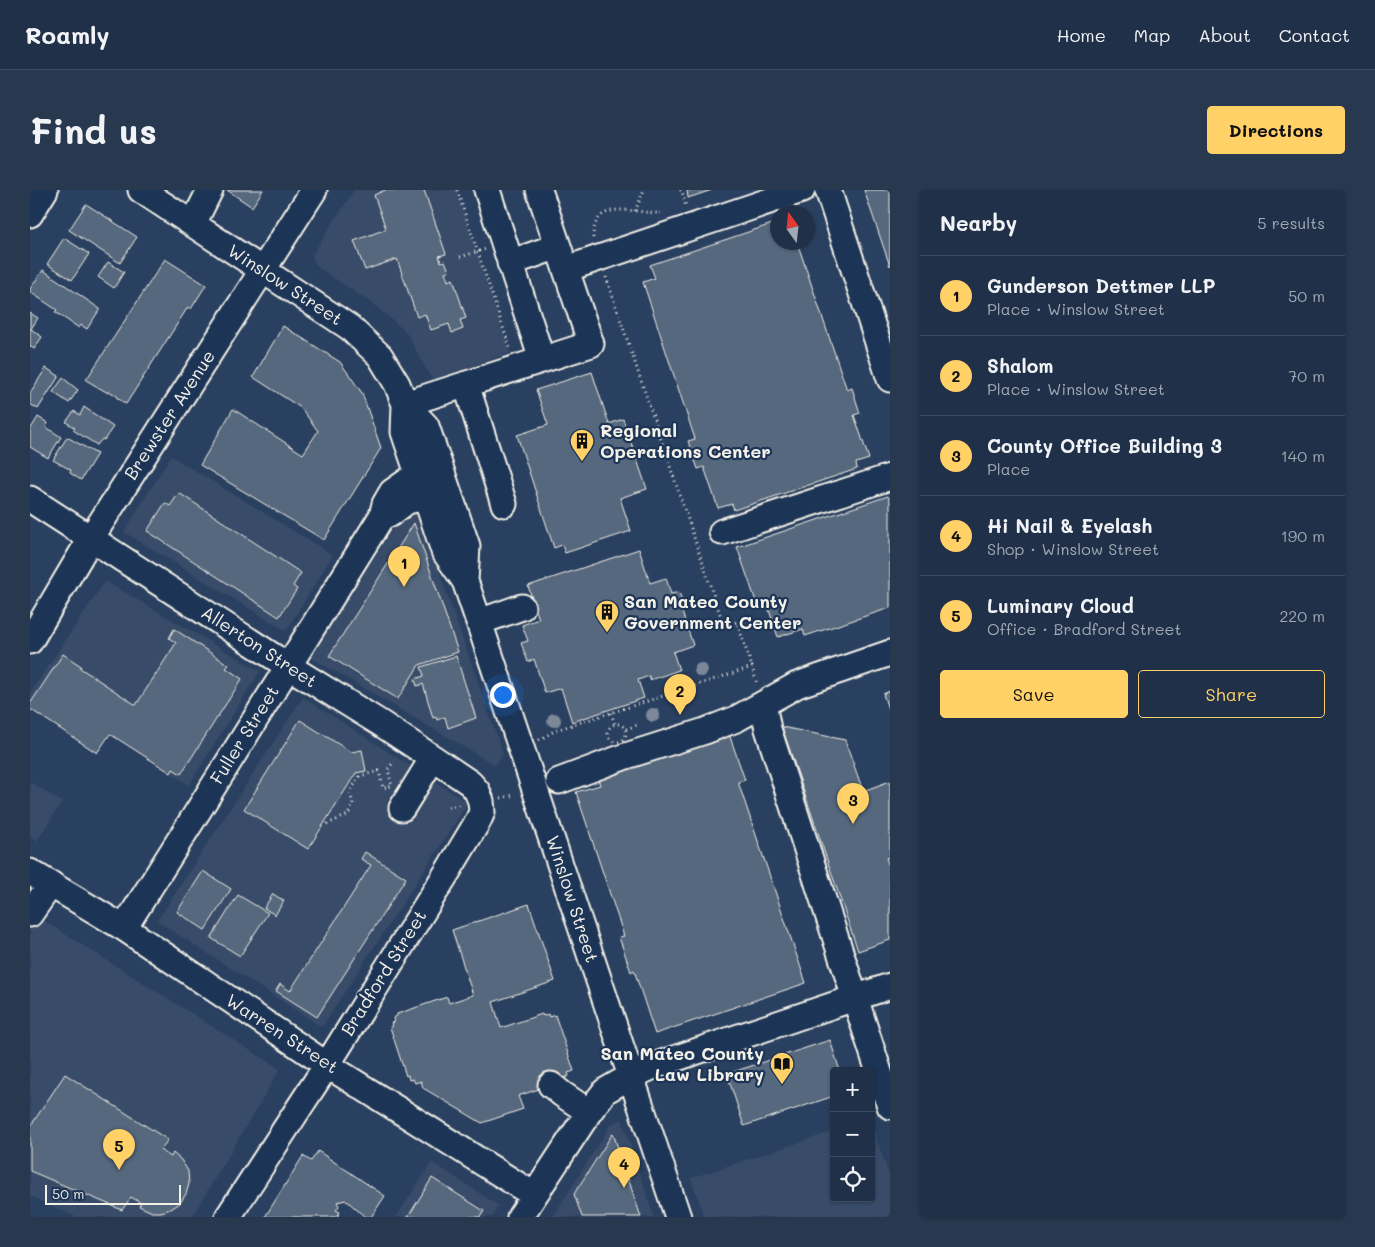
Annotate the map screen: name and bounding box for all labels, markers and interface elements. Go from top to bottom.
text: Roamly [25,19,109,50]
text: Home [1057,23,1106,47]
text: Map [1134,23,1170,47]
text: About [1198,23,1251,47]
text: Contact [1279,23,1350,47]
button: Directions [1207,106,1345,154]
text: Find us [30,107,157,153]
north arrow [770,205,815,250]
text: Nearby [940,209,1017,236]
text: 5 results [1257,212,1325,233]
street label: Winslow Street [224,238,348,330]
text: Gunderson Dettmer LLP [987,273,1216,298]
text: 1 [952,285,960,306]
text: 50 m [1288,285,1325,306]
text: Place · Winslow Street [987,298,1165,319]
street label: Brewster Avenue [118,345,220,484]
text: Shalom [987,353,1053,378]
text: 2 [952,365,960,386]
text: 70 m [1288,365,1325,386]
text: Place · Winslow Street [987,378,1165,399]
place label: Regional Operations Center [600,418,771,463]
building icon: Regional Operations Center [569,428,595,462]
text: County Office Building 3 [987,433,1222,458]
text: 3 [951,445,961,466]
text: 140 m [1281,445,1325,466]
text: Place [987,458,1030,479]
text: Hi Nail & Eyelash [987,513,1152,538]
text: 4 [951,525,961,546]
text: 190 m [1281,525,1325,546]
text: Shop · Winslow Street [987,538,1159,559]
pin: 1 [388,546,420,587]
place label: San Mateo County Government Center [624,589,801,634]
text: Luminary Cloud [987,593,1134,618]
building icon: San Mateo County Government Center [594,599,620,633]
street label: Allerton Street [197,600,322,693]
text: 5 [951,605,961,626]
text: 220 m [1279,605,1325,626]
text: Office · Bradford Street [987,618,1182,639]
button: Save [940,670,1128,718]
button: Share [1138,670,1325,718]
pin: 2 [664,674,696,715]
street label: Fuller Street [204,681,284,788]
your location [490,682,516,708]
pin: 3 [837,783,869,824]
street label: Winslow Street [541,832,605,965]
street label: Bradford Street [335,905,431,1040]
street label: Warren Street [222,988,343,1078]
place label: San Mateo County Law Library [600,1041,764,1086]
library icon: San Mateo County Law Library [769,1051,795,1085]
map controls [830,1067,875,1202]
button: + [830,1067,875,1112]
button: − [830,1112,875,1157]
pin: 5 [103,1129,135,1170]
pin: 4 [608,1147,640,1188]
button: locate [830,1157,875,1202]
scale bar [45,1182,181,1205]
text: 50 m [52,1184,84,1203]

